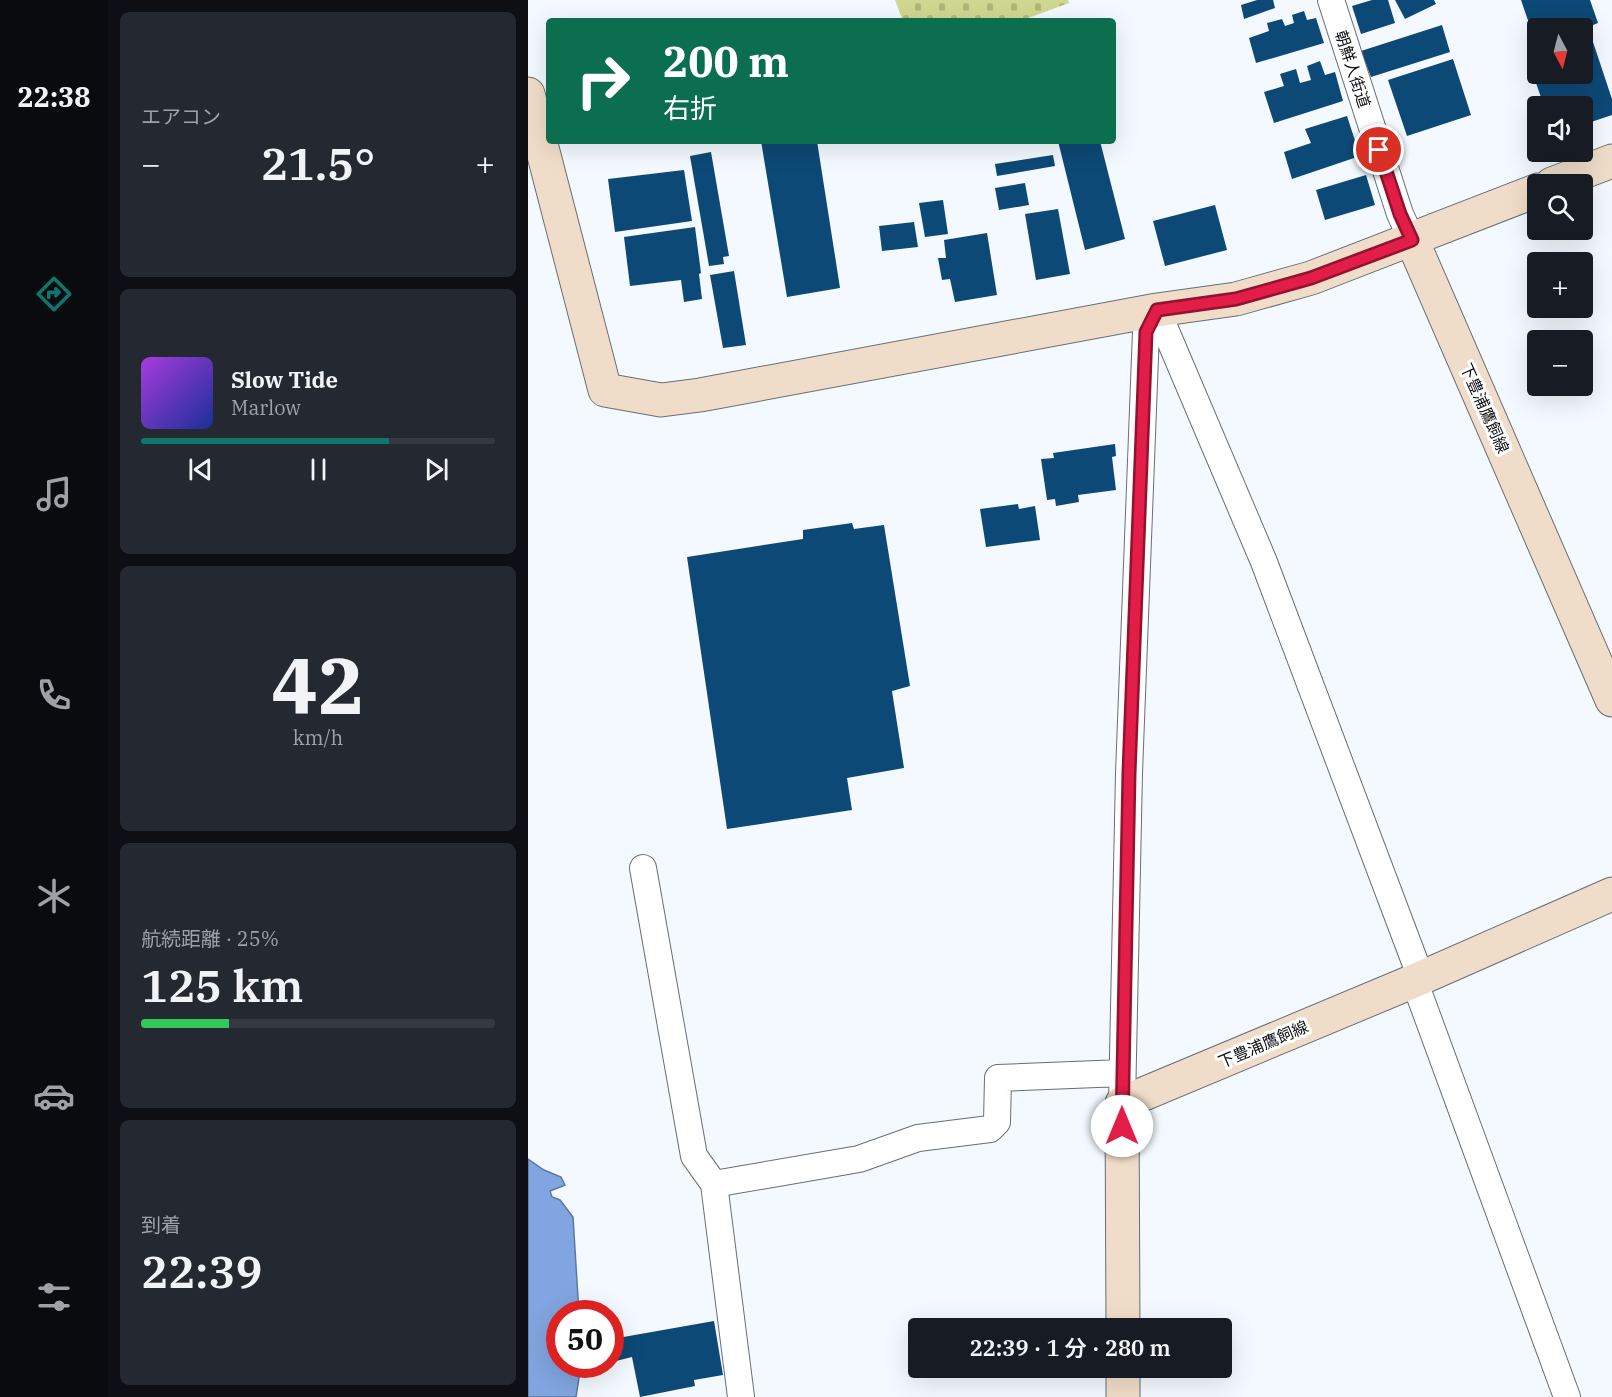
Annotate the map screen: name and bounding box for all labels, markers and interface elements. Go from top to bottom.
north arrow [1527,18,1593,84]
map controls [1527,18,1593,396]
street label: 朝鮮人街道 [1331,28,1375,110]
text: 200 m [663,34,789,89]
icon: right [564,42,642,120]
text: 22:38 [18,79,90,114]
text: 右折 [663,90,717,125]
button: sound [1527,96,1593,162]
text: エアコン [141,103,221,130]
pin [1353,124,1404,175]
icon: arrive [1362,133,1395,166]
text: 21.5° [261,134,375,192]
text: − [141,142,161,185]
text: + [475,142,495,185]
button: search [1527,174,1593,240]
button: + [1527,252,1593,318]
icon: directions [33,273,75,315]
button: − [1527,330,1593,396]
street label: 下豊浦鷹飼線 [1456,360,1514,456]
text: Slow Tide [231,365,338,394]
text: Marlow [231,394,301,421]
icon: previous [184,453,217,486]
icon: pause [302,453,335,486]
icon: next [420,453,453,486]
icon: music [33,473,75,515]
text: 42 [271,634,365,735]
icon: phone [33,674,75,716]
text: km/h [293,724,343,751]
icon: climate [33,875,75,917]
text: 航続距離 · 25% [141,925,279,952]
text: 125 km [141,956,303,1014]
street label: 下豊浦鷹飼線 [1215,1016,1311,1072]
icon: car [33,1075,75,1117]
position arrow [1090,1094,1154,1158]
text: 到着 [141,1211,181,1238]
text: 22:39 [141,1242,262,1300]
icon: filters [33,1276,75,1318]
speed limit sign: 50 [546,1300,624,1378]
text: 22:39 · 1 分 · 280 m [969,1333,1171,1362]

